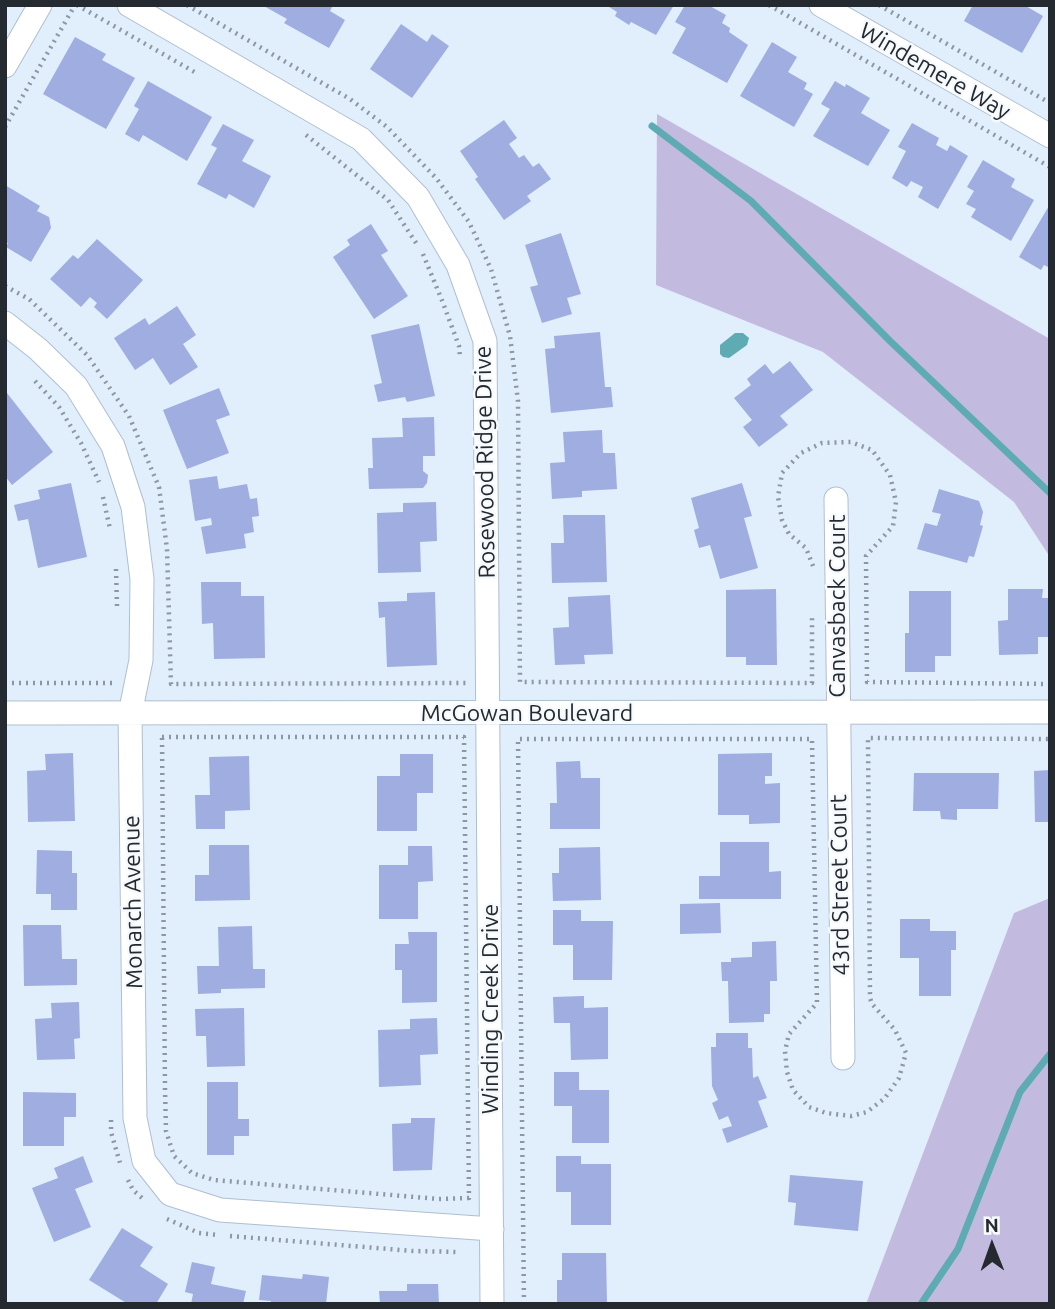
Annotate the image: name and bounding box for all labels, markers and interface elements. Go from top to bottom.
street label: Windemere Way [855,17,1015,125]
street label: Rosewood Ridge Drive [469,345,501,579]
street label: Canvasback Court [823,514,851,698]
street label: McGowan Boulevard [421,699,633,727]
street label: 43rd Street Court [825,794,855,976]
street label: Monarch Avenue [118,815,148,989]
street label: Winding Creek Drive [476,904,504,1114]
north arrow [957,1211,1027,1281]
text: N [984,1214,999,1236]

